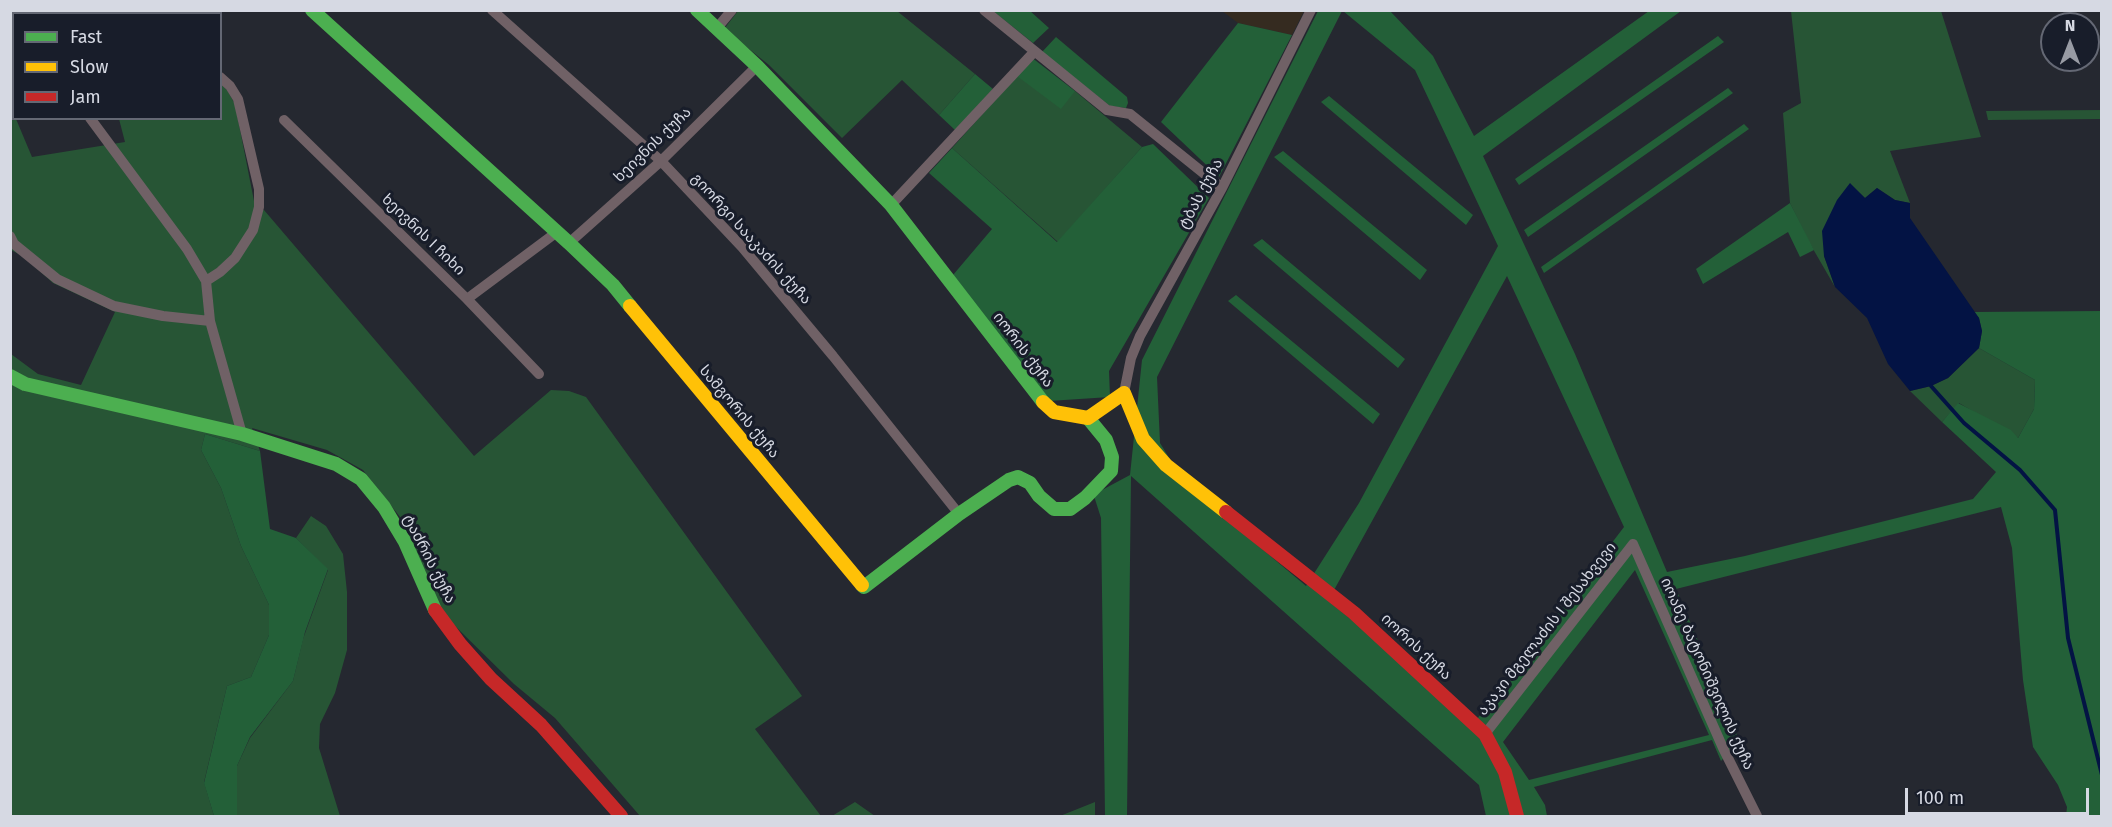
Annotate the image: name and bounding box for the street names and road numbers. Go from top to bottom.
street label: ხეივნის ქუჩა [611,104,695,186]
street label: ტბას ქუჩა [1175,156,1227,232]
street label: გიორგი სააკაძის ქუჩა [687,170,815,308]
street label: ხეივნის I ჩიხი [378,191,468,279]
street label: იორის ქუჩა [989,309,1057,391]
street label: სამგორის ქუჩა [695,362,783,462]
street label: ტაძრის ქუჩა [399,511,459,607]
street label: აკაკი მგელაძის I შესახვევი [1474,539,1620,719]
street label: იოანე ბატონიშვილის ქუჩა [1656,575,1758,773]
street label: იორის ქუჩა [1377,610,1455,684]

